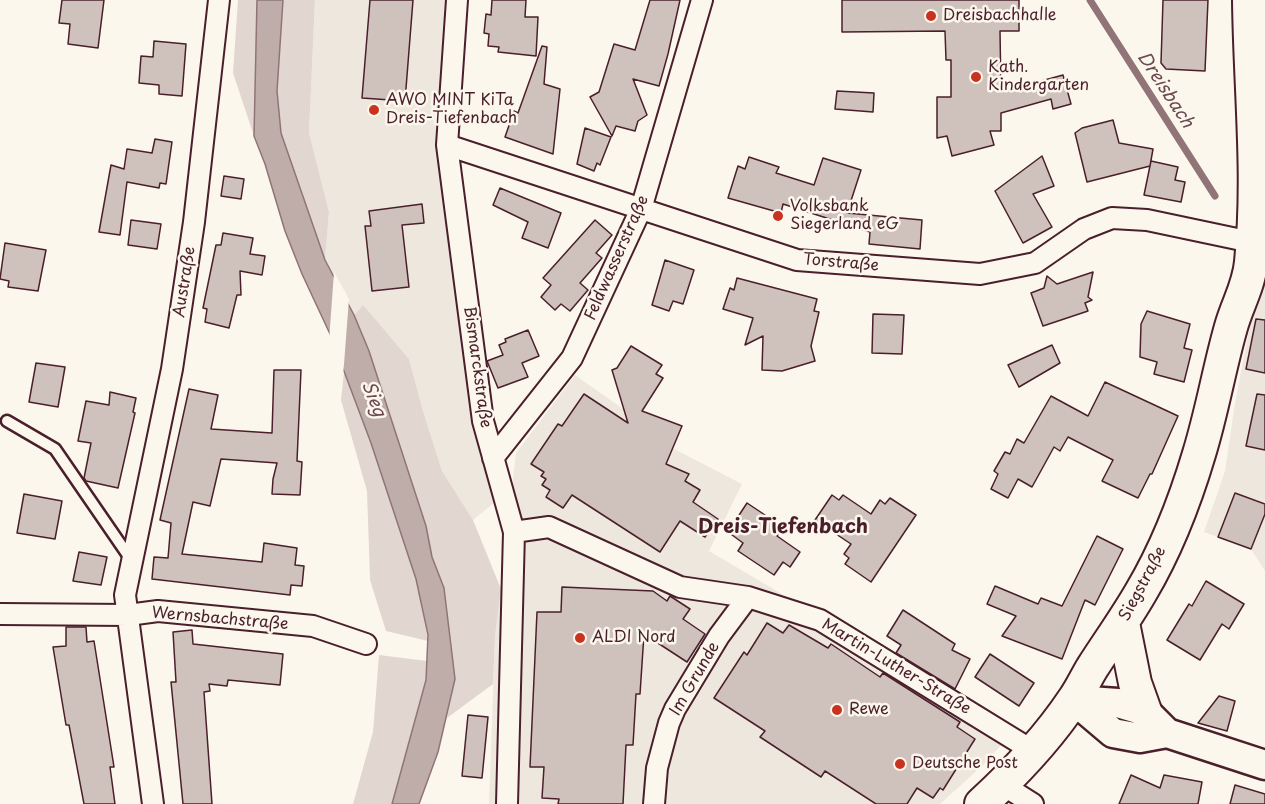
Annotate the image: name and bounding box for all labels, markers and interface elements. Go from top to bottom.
place label: Dreisbachhalle [943,6,1057,26]
marker: Dreisbachhalle [924,9,938,23]
water label: Dreisbach [1132,48,1198,132]
place label: Kath. Kindergarten [988,58,1089,96]
marker: Kath. Kindergarten [969,70,983,84]
place label: AWO MINT KiTa Dreis-Tiefenbach [386,91,517,129]
marker: AWO MINT KiTa Dreis-Tiefenbach [367,103,381,117]
street label: Feldwasserstraße [581,193,653,323]
place label: Volksbank Siegerland eG [790,197,899,235]
marker: Volksbank Siegerland eG [771,209,785,223]
street label: Austraße [170,245,200,319]
street label: Torstraße [802,250,880,276]
street label: Bismarckstraße [459,305,495,429]
water label: Sieg [356,378,390,420]
district label: Dreis-Tiefenbach [698,515,868,539]
street label: Siegstraße [1115,543,1171,625]
street label: Wernsbachstraße [151,603,289,635]
street label: Martin-Luther-Straße [818,615,974,719]
place label: ALDI Nord [592,628,676,648]
marker: ALDI Nord [573,631,587,645]
street label: Im Grunde [666,639,724,719]
place label: Rewe [849,700,889,720]
marker: Rewe [830,703,844,717]
place label: Deutsche Post [912,754,1018,774]
marker: Deutsche Post [893,757,907,771]

